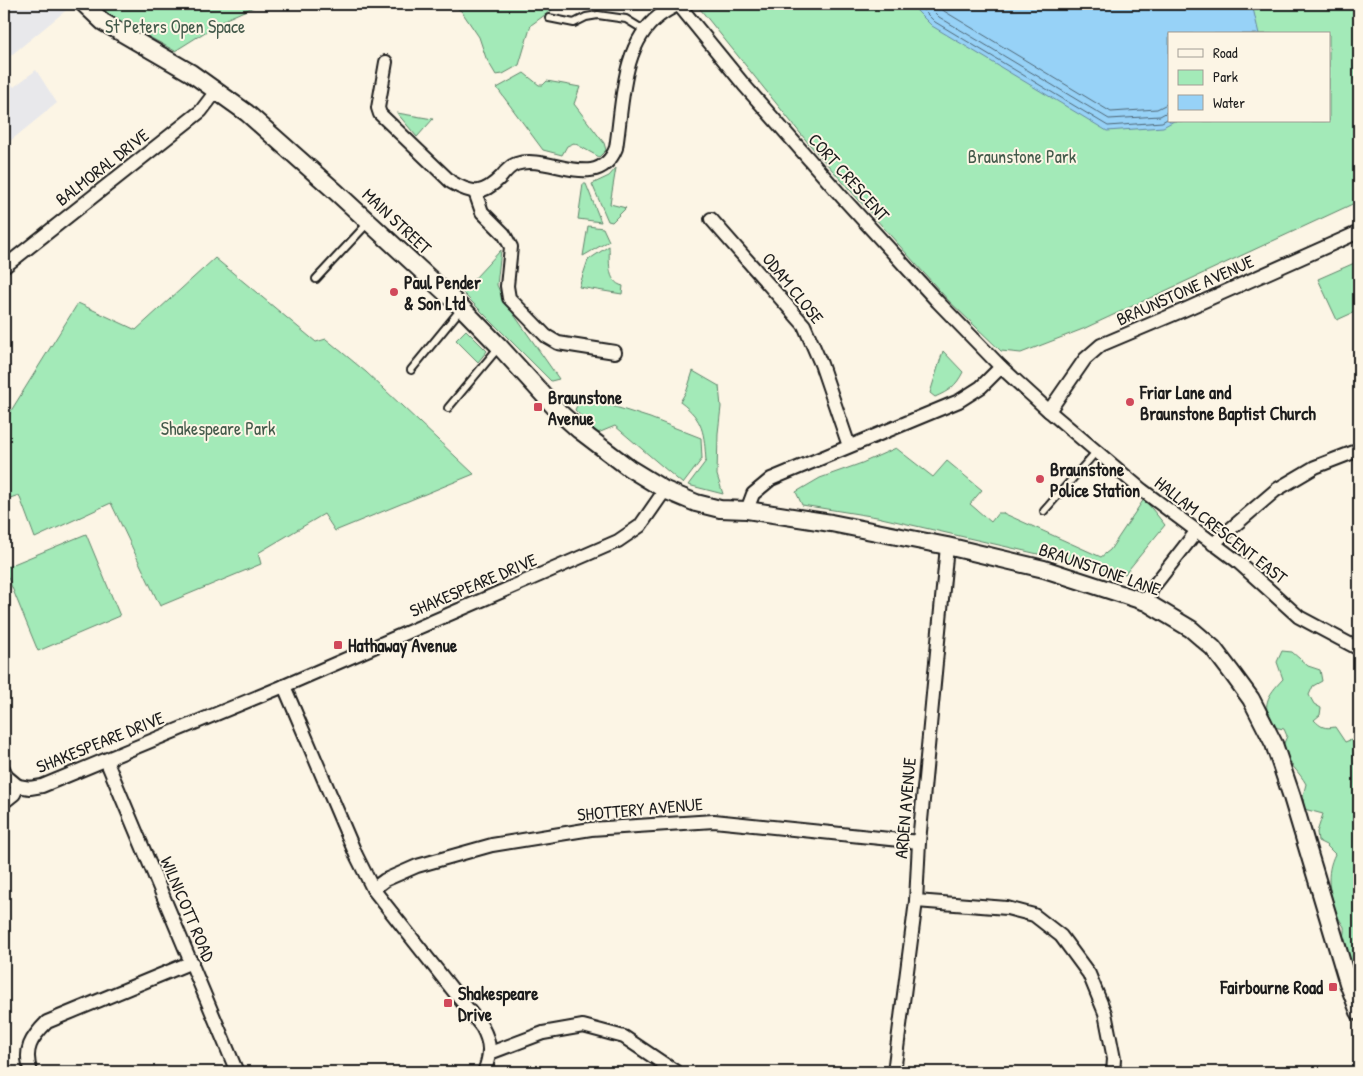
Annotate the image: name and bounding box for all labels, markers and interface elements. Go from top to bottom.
park label: St Peters Open Space [105,14,245,39]
legend [1168,32,1330,122]
text: Road [1213,42,1238,63]
text: Park [1213,66,1238,87]
text: Water [1213,92,1245,113]
street label: BALMORAL DRIVE [50,123,154,211]
street label: CORT CRESCENT [803,128,896,227]
park label: Braunstone Park [968,144,1077,169]
street label: MAIN STREET [357,182,438,260]
street label: ODAM CLOSE [757,247,829,329]
street label: BRAUNSTONE AVENUE [1112,248,1258,332]
place label: Paul Pender & Son Ltd [404,270,481,316]
marker: Paul Pender & Son Ltd [388,286,400,298]
place label: Friar Lane and Braunstone Baptist Church [1139,380,1316,427]
place label: Braunstone Avenue [548,385,623,431]
marker: Friar Lane and Braunstone Baptist Church [1124,396,1136,408]
marker: Braunstone Avenue [532,401,544,413]
park label: Shakespeare Park [161,416,276,441]
place label: Braunstone Police Station [1050,457,1140,503]
street label: HALLAM CRESCENT EAST [1150,470,1293,590]
marker: Braunstone Police Station [1034,473,1046,485]
street label: BRAUNSTONE LANE [1036,537,1164,601]
street label: SHAKESPEARE DRIVE [406,547,540,623]
place label: Hathaway Avenue [348,633,458,659]
marker: Hathaway Avenue [332,639,344,651]
street label: SHAKESPEARE DRIVE [32,705,168,779]
street label: ARDEN AVENUE [888,756,922,860]
street label: SHOTTERY AVENUE [576,791,704,827]
street label: WILNICOTT ROAD [155,852,222,966]
place label: Fairbourne Road [1219,975,1323,1000]
place label: Shakespeare Drive [458,981,539,1027]
marker: Fairbourne Road [1327,981,1339,993]
marker: Shakespeare Drive [442,997,454,1009]

